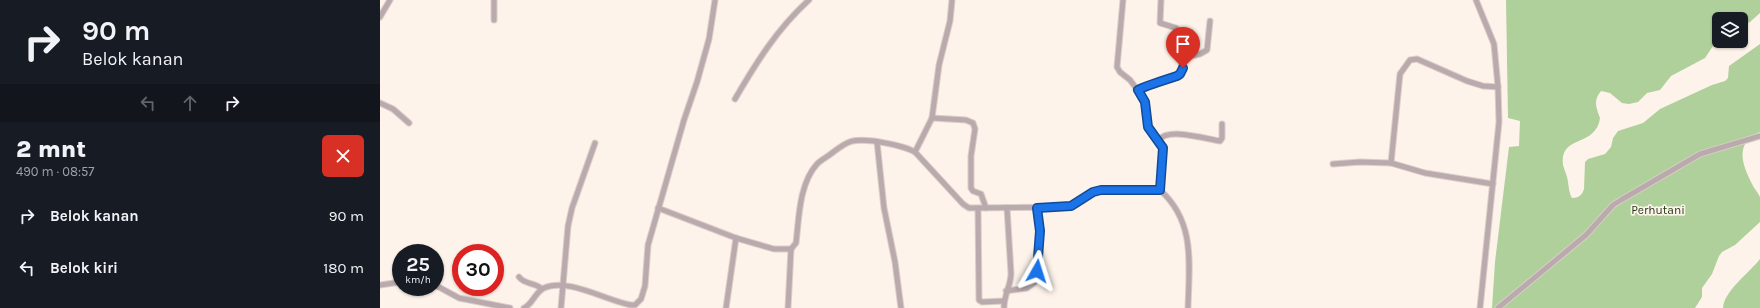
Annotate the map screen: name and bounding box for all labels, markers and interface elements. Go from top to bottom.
map controls [1712,12,1748,48]
button: layers [1712,12,1748,48]
text: 90 m [82,14,150,47]
icon: right [16,16,68,68]
pin [1166,27,1200,68]
icon: arrive [1172,33,1194,55]
text: Belok kanan [82,48,183,70]
icon: left [137,92,159,114]
icon: ahead [179,92,201,114]
icon: right [221,92,243,114]
text: 2 mnt [16,135,86,163]
button: close [322,135,364,177]
text: 490 m · 08:57 [16,164,94,179]
park label: Perhutani [1631,203,1685,217]
icon: right [16,205,38,227]
text: Belok kanan [50,207,139,225]
text: 90 m [329,207,364,225]
speed limit sign: 30 [452,244,504,296]
position arrow [1016,250,1058,292]
text: 25 [406,253,430,276]
icon: left [16,257,38,279]
text: Belok kiri [50,259,118,277]
text: 180 m [323,259,364,277]
text: km/h [405,274,431,286]

